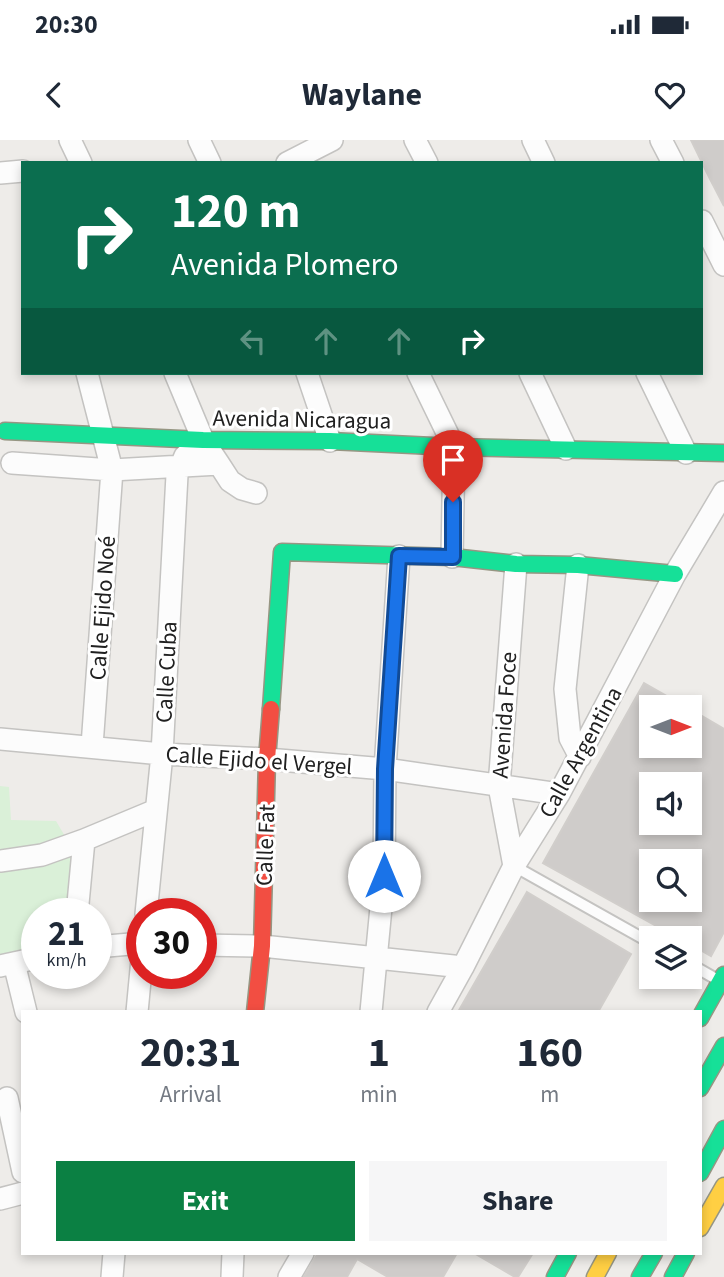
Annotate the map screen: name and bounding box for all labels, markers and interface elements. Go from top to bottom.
text: 20:30 [35,6,98,43]
text: Waylane [302,72,422,118]
icon: back [35,76,73,114]
icon: heart [651,76,689,114]
text: 120 m [171,177,300,247]
icon: right [56,189,147,280]
text: Avenida Plomero [171,242,399,288]
icon: left [234,322,272,360]
icon: ahead [307,322,345,360]
icon: ahead [380,322,418,360]
icon: right [453,322,491,360]
street label: Avenida Nicaragua [212,401,392,438]
pin [423,430,483,502]
icon: arrive [434,441,472,479]
street label: Calle Ejido Noé [81,535,124,681]
street label: Calle Cuba [147,620,186,724]
street label: Avenida Foce [484,651,525,779]
street label: Calle Argentina [531,681,630,824]
north arrow [639,695,702,758]
map controls [639,695,702,989]
street label: Calle Ejido el Vergel [165,738,353,783]
button: sound [639,772,702,835]
street label: Calle Fat [248,803,283,887]
position arrow [347,839,421,913]
button: search [639,849,702,912]
speed limit sign: 30 [126,898,217,989]
text: 21 [48,909,85,959]
button: layers [639,926,702,989]
text: km/h [47,948,86,973]
text: 20:31 [140,1023,241,1083]
text: 1 [368,1023,390,1083]
text: 160 [516,1023,583,1083]
text: Arrival [160,1078,222,1111]
text: min [360,1078,398,1111]
text: m [540,1078,559,1111]
button: Exit [56,1161,355,1241]
button: Share [369,1161,667,1241]

